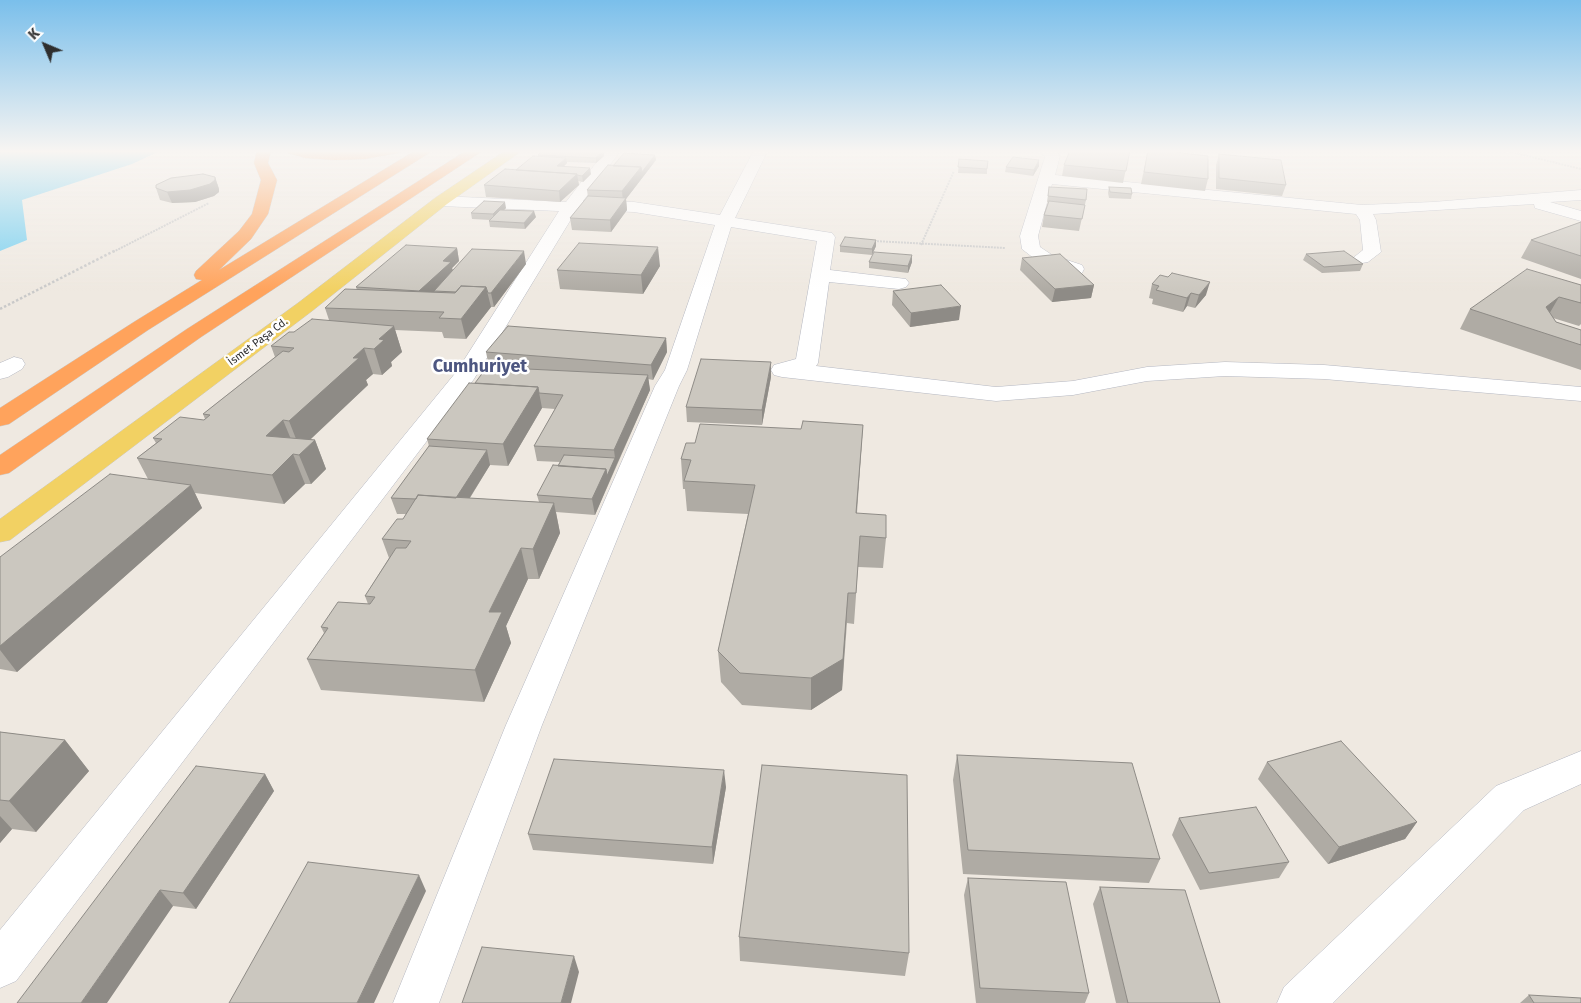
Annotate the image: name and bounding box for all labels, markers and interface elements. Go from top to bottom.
north arrow [20,20,70,70]
text: K [25,25,43,43]
street label: İsmet Paşa Cd. [226,315,290,369]
district label: Cumhuriyet [433,356,527,378]

